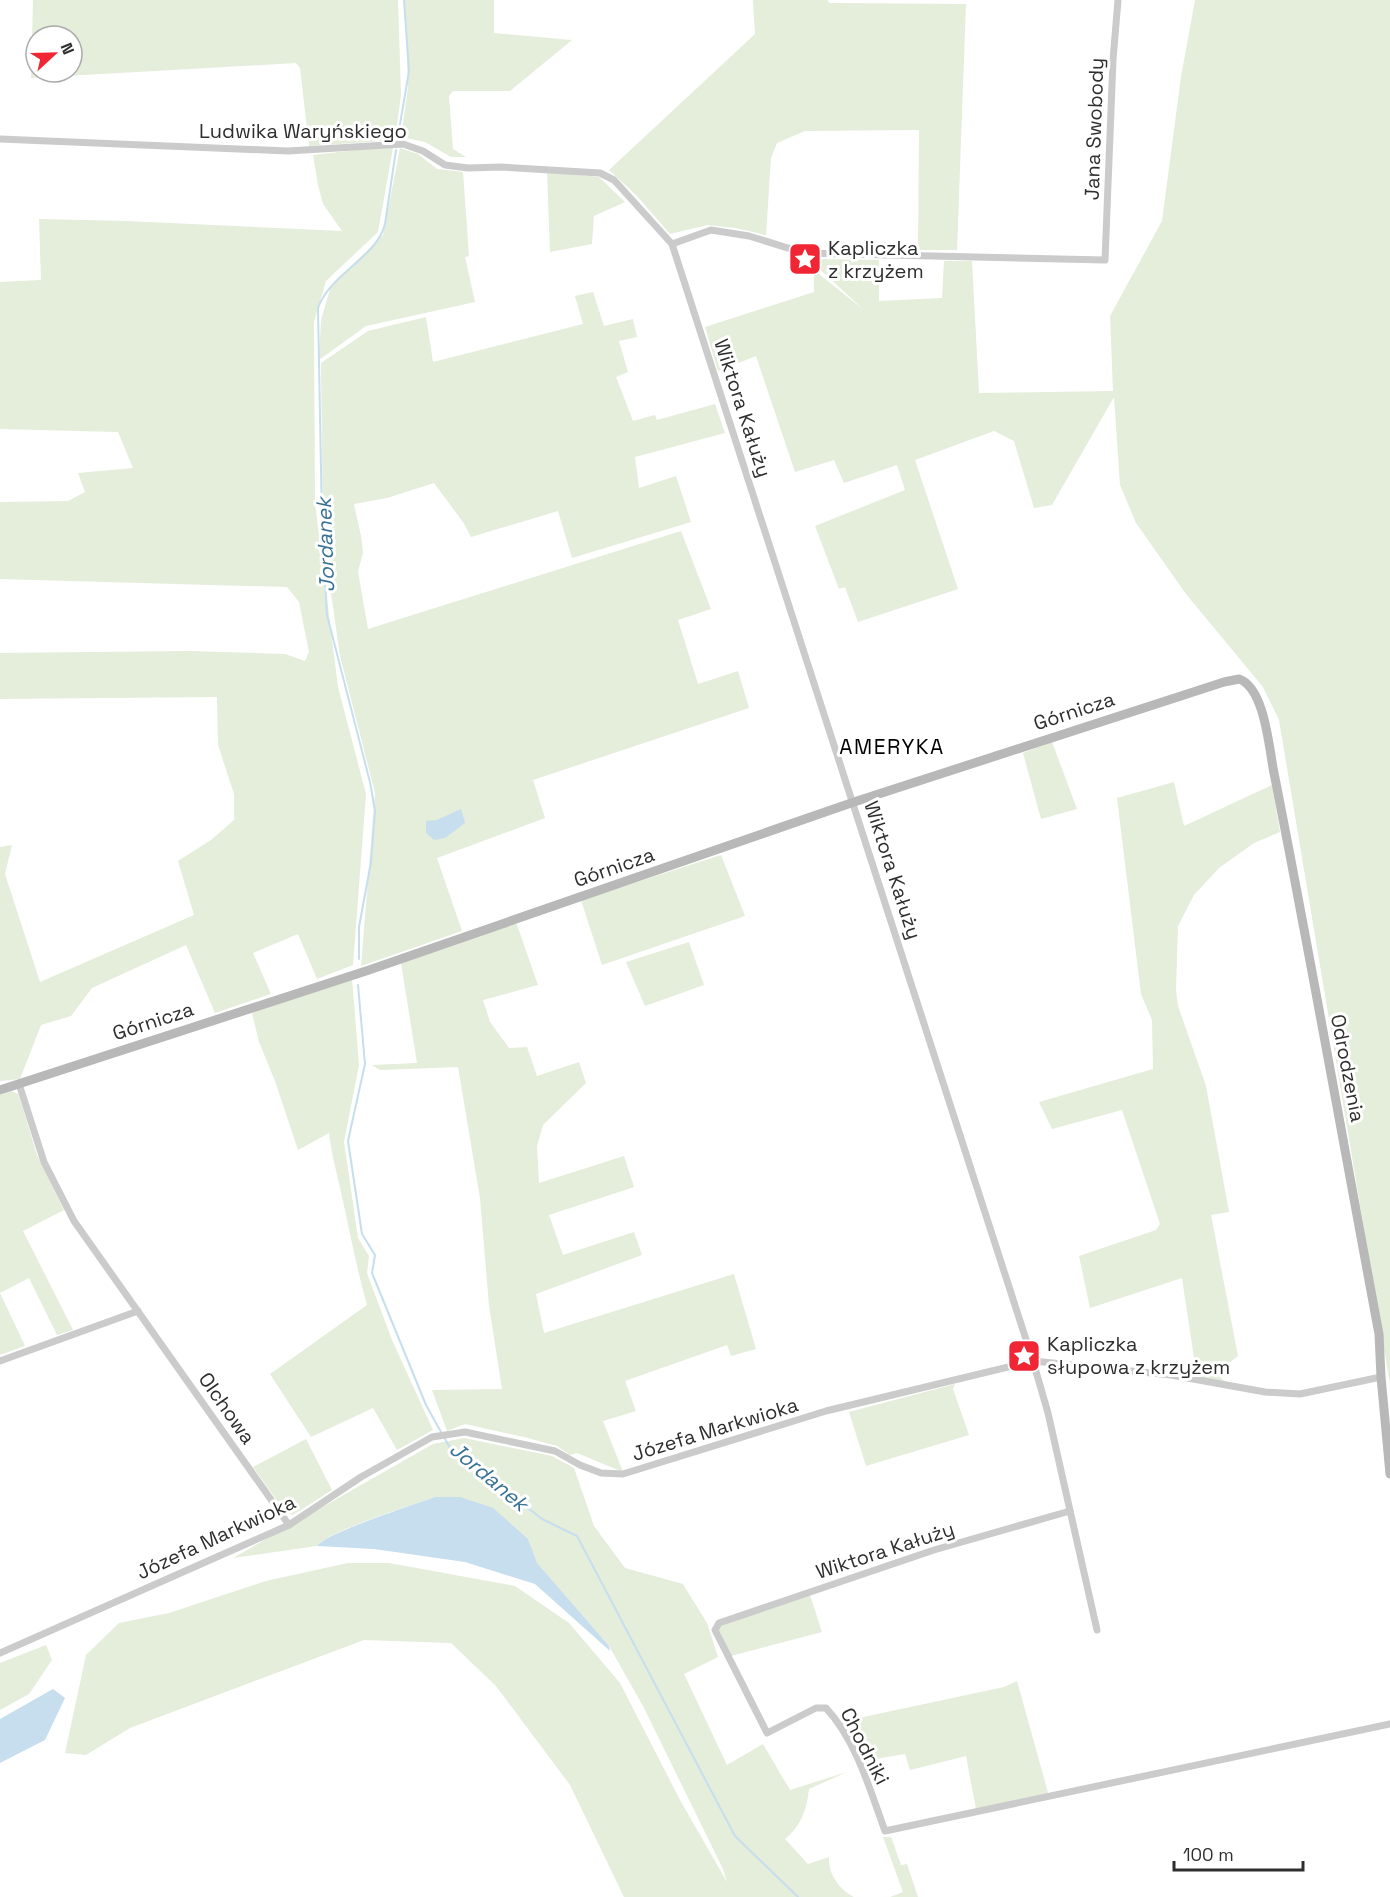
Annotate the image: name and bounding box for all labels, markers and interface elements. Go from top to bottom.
north arrow [24,24,84,84]
text: N [56,40,79,57]
street label: Jana Swobody [1079,57,1109,201]
street label: Ludwika Waryńskiego [199,118,407,144]
place label: Kapliczka z krzyżem [828,235,924,284]
place icon: Kapliczka z krzyżem [787,241,823,277]
street label: Wiktora Kałuży [708,335,778,481]
water label: Jordanek [310,495,340,593]
street label: Górnicza [1030,686,1118,736]
district label: AMERYKA [839,733,945,760]
street label: Wiktora Kałuży [858,797,928,943]
street label: Górnicza [570,841,658,893]
street label: Górnicza [109,996,197,1046]
street label: Odrodzenia [1325,1012,1371,1124]
place label: Kapliczka słupowa z krzyżem [1047,1331,1230,1380]
place icon: Kapliczka słupowa z krzyżem [1006,1338,1042,1374]
street label: Olchowa [193,1367,261,1449]
street label: Józefa Markwioka [629,1391,801,1467]
water label: Jordanek [444,1435,536,1518]
street label: Józefa Markwioka [132,1489,300,1585]
street label: Wiktora Kałuży [812,1515,958,1585]
street label: Chodniki [835,1703,895,1789]
scale bar [1174,1834,1303,1872]
text: 100 m [1183,1843,1234,1866]

